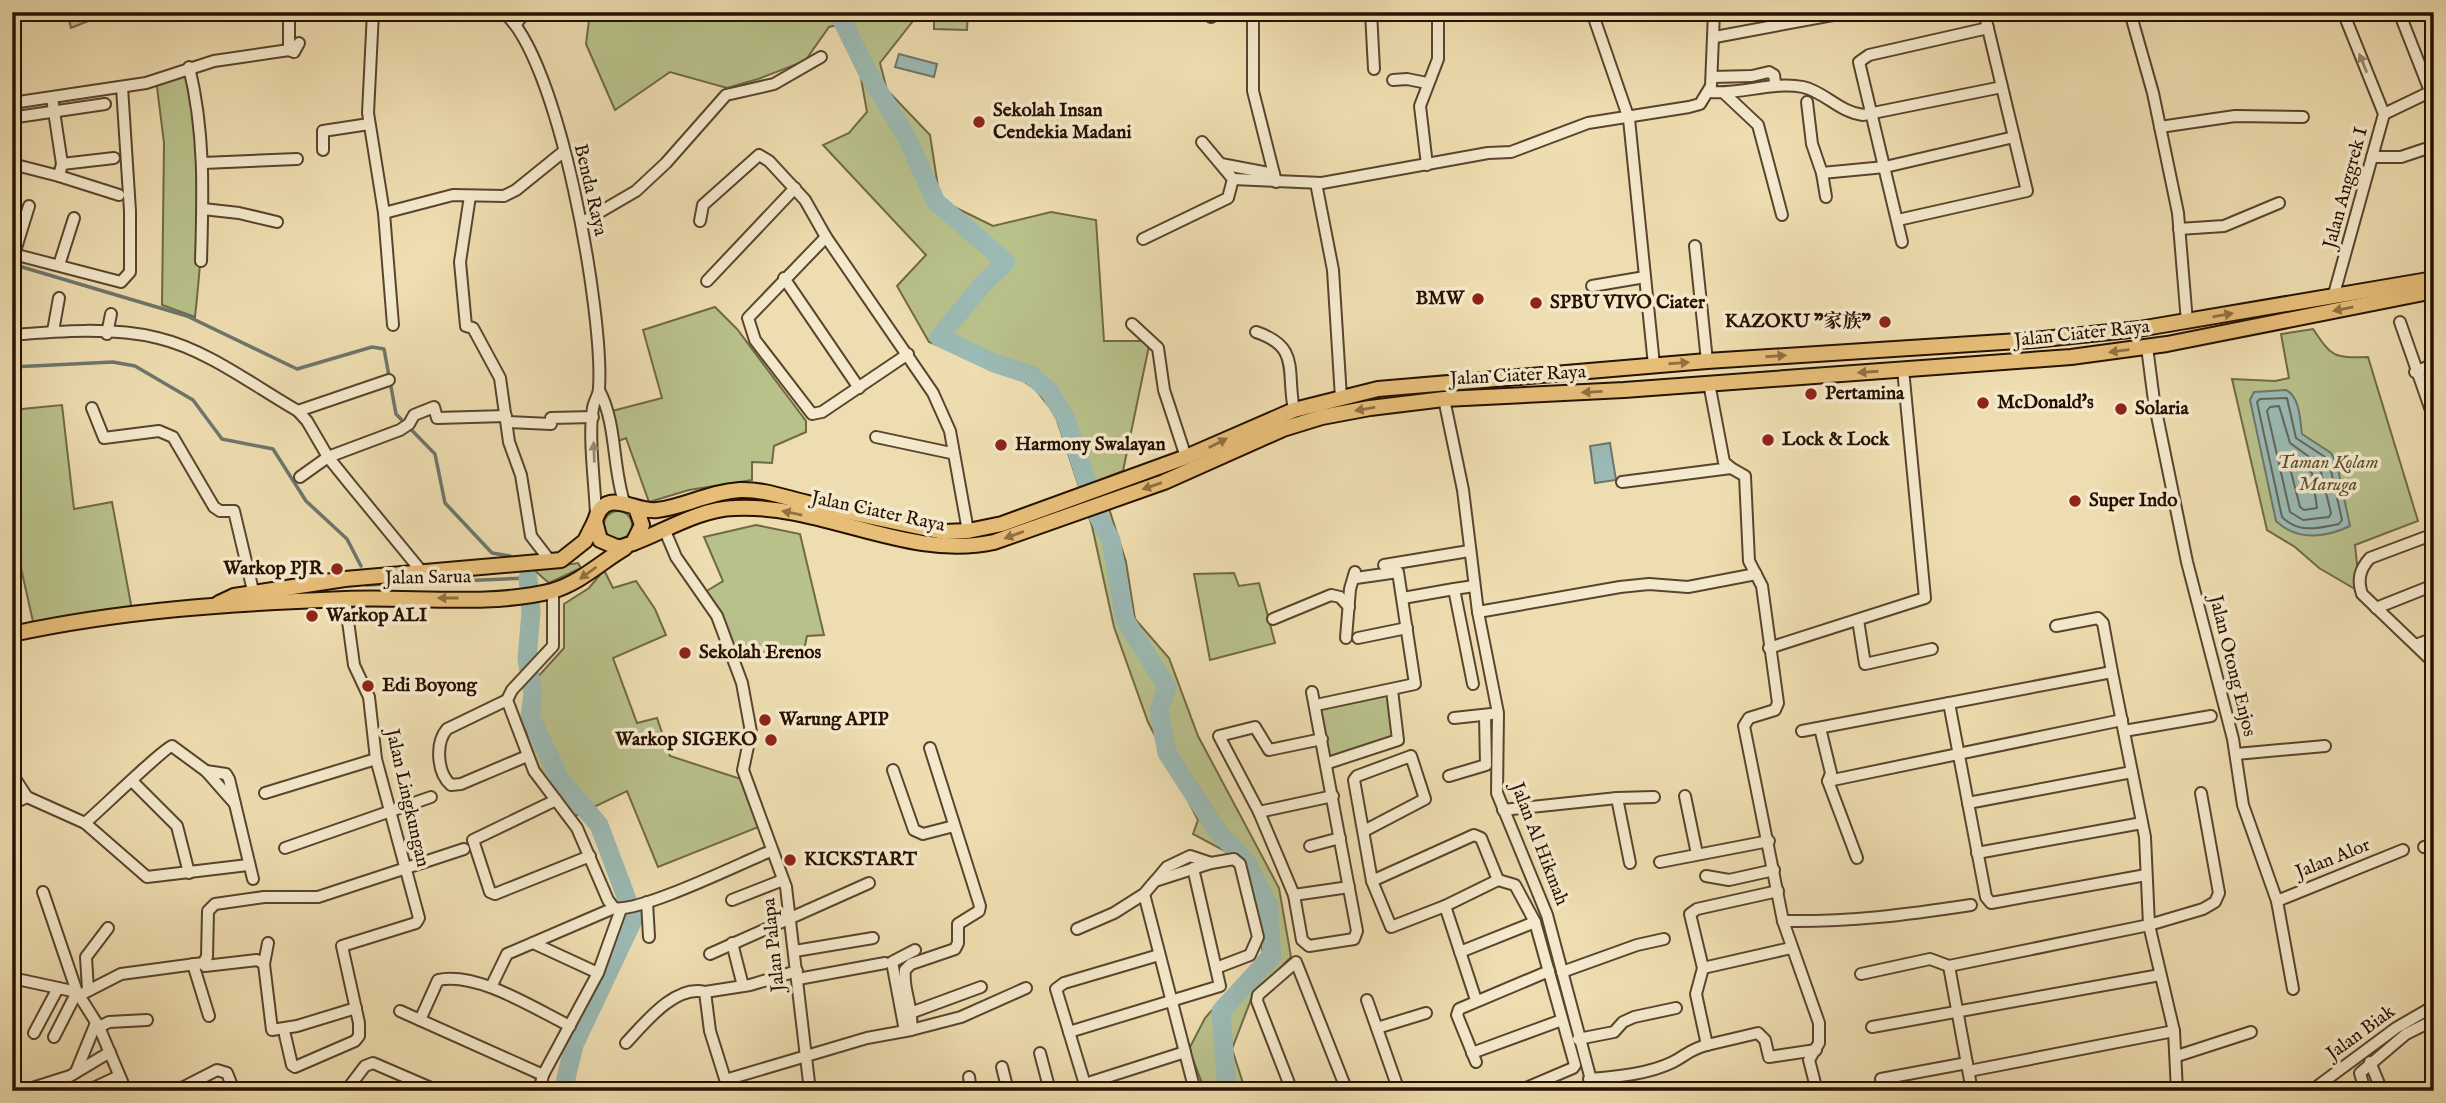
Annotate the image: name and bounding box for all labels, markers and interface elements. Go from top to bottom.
one-way arrow [2358,53,2369,74]
place label: Sekolah Insan Cendekia Madani [993,99,1132,145]
marker: Sekolah Insan Cendekia Madani [971,114,987,130]
street label: Jalan Anggrek I [2318,125,2374,253]
street label: Benda Raya [568,142,612,239]
place label: BMW [1415,287,1466,311]
marker: BMW [1470,291,1486,307]
place label: SPBU VIVO Ciater [1550,291,1706,315]
marker: SPBU VIVO Ciater [1528,295,1544,311]
one-way arrow [2332,303,2354,314]
one-way arrow [2212,309,2234,320]
place label: KAZOKU "家族" [1725,310,1872,334]
marker: KAZOKU "家族" [1877,314,1893,330]
street label: Jalan Ciater Raya [2011,315,2152,353]
one-way arrow [2108,345,2130,356]
one-way arrow [1765,350,1787,361]
one-way arrow [1669,357,1691,368]
street label: Jalan Ciater Raya [1447,360,1587,392]
one-way arrow [1857,367,1879,378]
place label: Pertamina [1825,382,1905,406]
one-way arrow [1581,386,1603,397]
marker: Pertamina [1803,386,1819,402]
place label: McDonald's [1997,391,2094,415]
marker: McDonald's [1975,395,1991,411]
place label: Solaria [2135,397,2189,421]
marker: Solaria [2113,401,2129,417]
one-way arrow [1354,404,1376,415]
place label: Lock & Lock [1782,428,1890,452]
marker: Lock & Lock [1760,432,1776,448]
place label: Harmony Swalayan [1015,433,1166,457]
marker: Harmony Swalayan [993,437,1009,453]
one-way arrow [1208,438,1228,449]
one-way arrow [588,440,600,462]
park label: Taman Kolam Maruga [2278,451,2378,497]
one-way arrow [1142,481,1163,492]
street label: Jalan Ciater Raya [807,486,948,538]
place label: Super Indo [2089,489,2177,513]
marker: Super Indo [2067,493,2083,509]
one-way arrow [781,508,803,519]
one-way arrow [1004,530,1025,541]
place label: Warkop PJR [222,557,325,581]
marker: Warkop PJR [329,561,345,577]
street label: Jalan Sarua [383,565,472,591]
one-way arrow [579,566,597,580]
street label: Jalan Otong Enjos [2202,591,2261,739]
one-way arrow [437,592,459,604]
place label: Warkop ALI [325,604,427,628]
marker: Warkop ALI [304,608,320,624]
place label: Sekolah Erenos [699,641,822,665]
marker: Sekolah Erenos [677,645,693,661]
place label: Edi Boyong [382,674,477,698]
marker: Edi Boyong [360,678,376,694]
place label: Warung APIP [778,708,889,732]
marker: Warung APIP [757,712,773,728]
street label: Jalan Lingkungan [379,725,435,869]
place label: Warkop SIGEKO [614,728,757,752]
marker: Warkop SIGEKO [763,732,779,748]
street label: Jalan Al Hikmah [1504,777,1573,909]
street label: Jalan Alor [2290,833,2374,886]
place label: KICKSTART [804,848,918,872]
marker: KICKSTART [782,852,798,868]
street label: Jalan Palapa [757,896,791,995]
street label: Jalan Biak [2320,1000,2401,1067]

